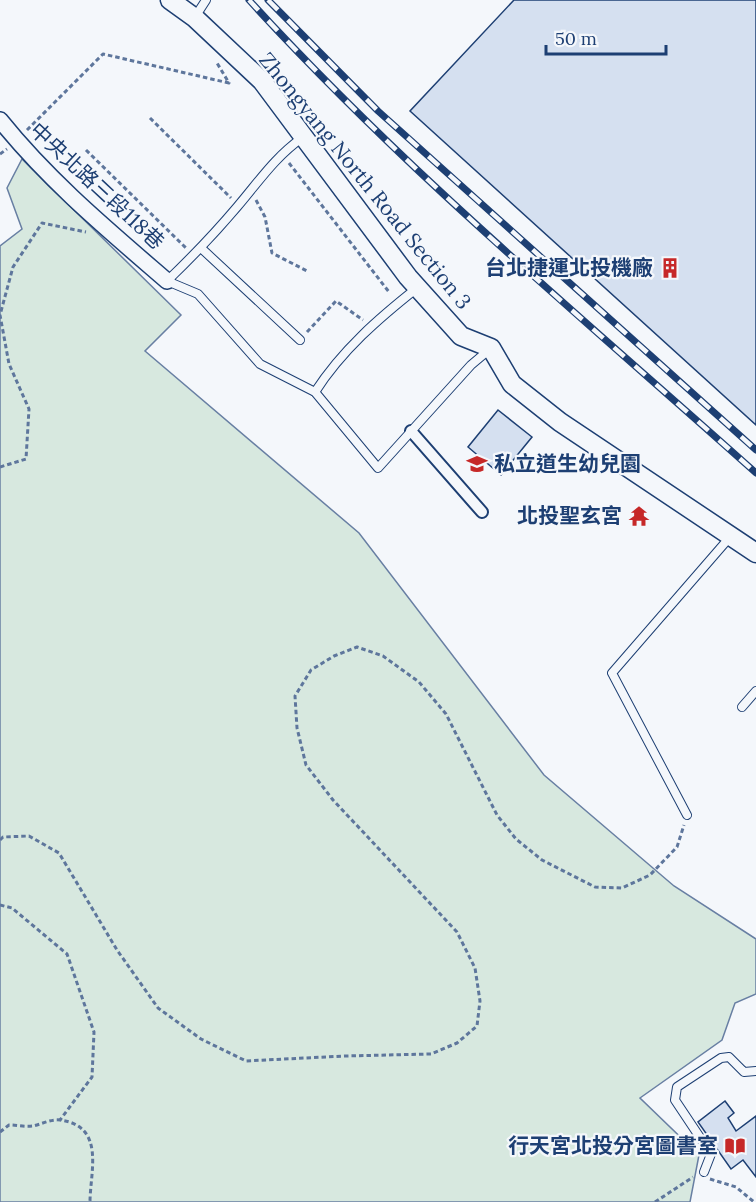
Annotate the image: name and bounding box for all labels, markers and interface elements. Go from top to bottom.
scale bar [546,18,666,56]
text: 50 m [555,27,597,50]
street label: Zhongyang North Road Section 3 [253,47,477,315]
street label: 中央北路三段118巷 [24,116,170,255]
place label: 台北捷運北投機廠 [485,254,653,281]
building icon: 台北捷運北投機廠 [658,256,682,280]
place label: 私立道生幼兒園 [494,450,641,477]
school or university icon: 私立道生幼兒園 [465,452,489,476]
place label: 北投聖玄宮 [517,502,622,529]
temple icon: 北投聖玄宮 [627,504,651,528]
place label: 行天宮北投分宮圖書室 [508,1132,718,1159]
library icon: 行天宮北投分宮圖書室 [723,1134,747,1158]

